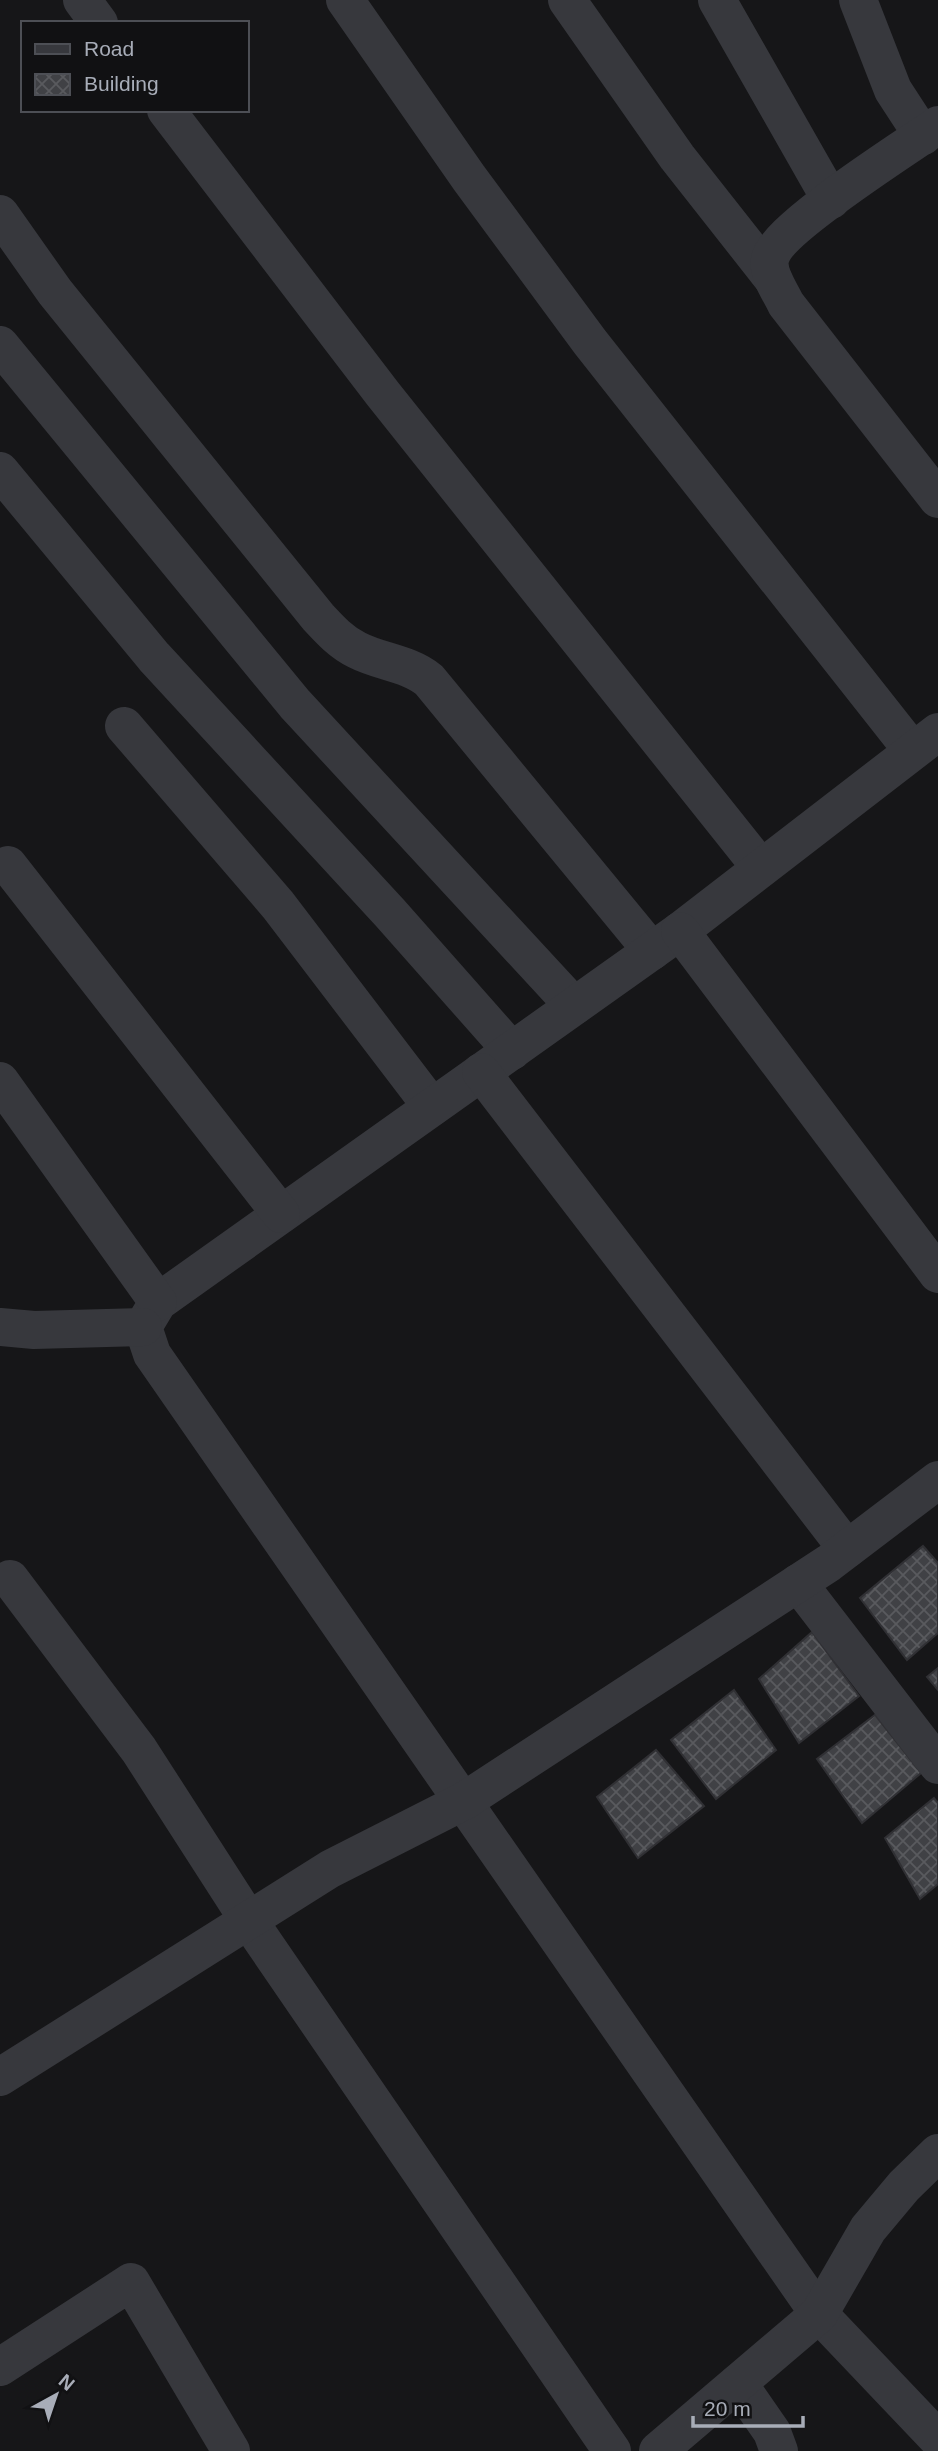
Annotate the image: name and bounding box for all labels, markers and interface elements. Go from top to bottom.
legend [21,21,248,112]
text: Road [84,37,134,60]
text: Building [84,72,159,95]
north arrow [21,2360,91,2430]
text: N [55,2370,79,2395]
scale bar [693,2384,803,2428]
text: 20 m [704,2397,751,2420]

